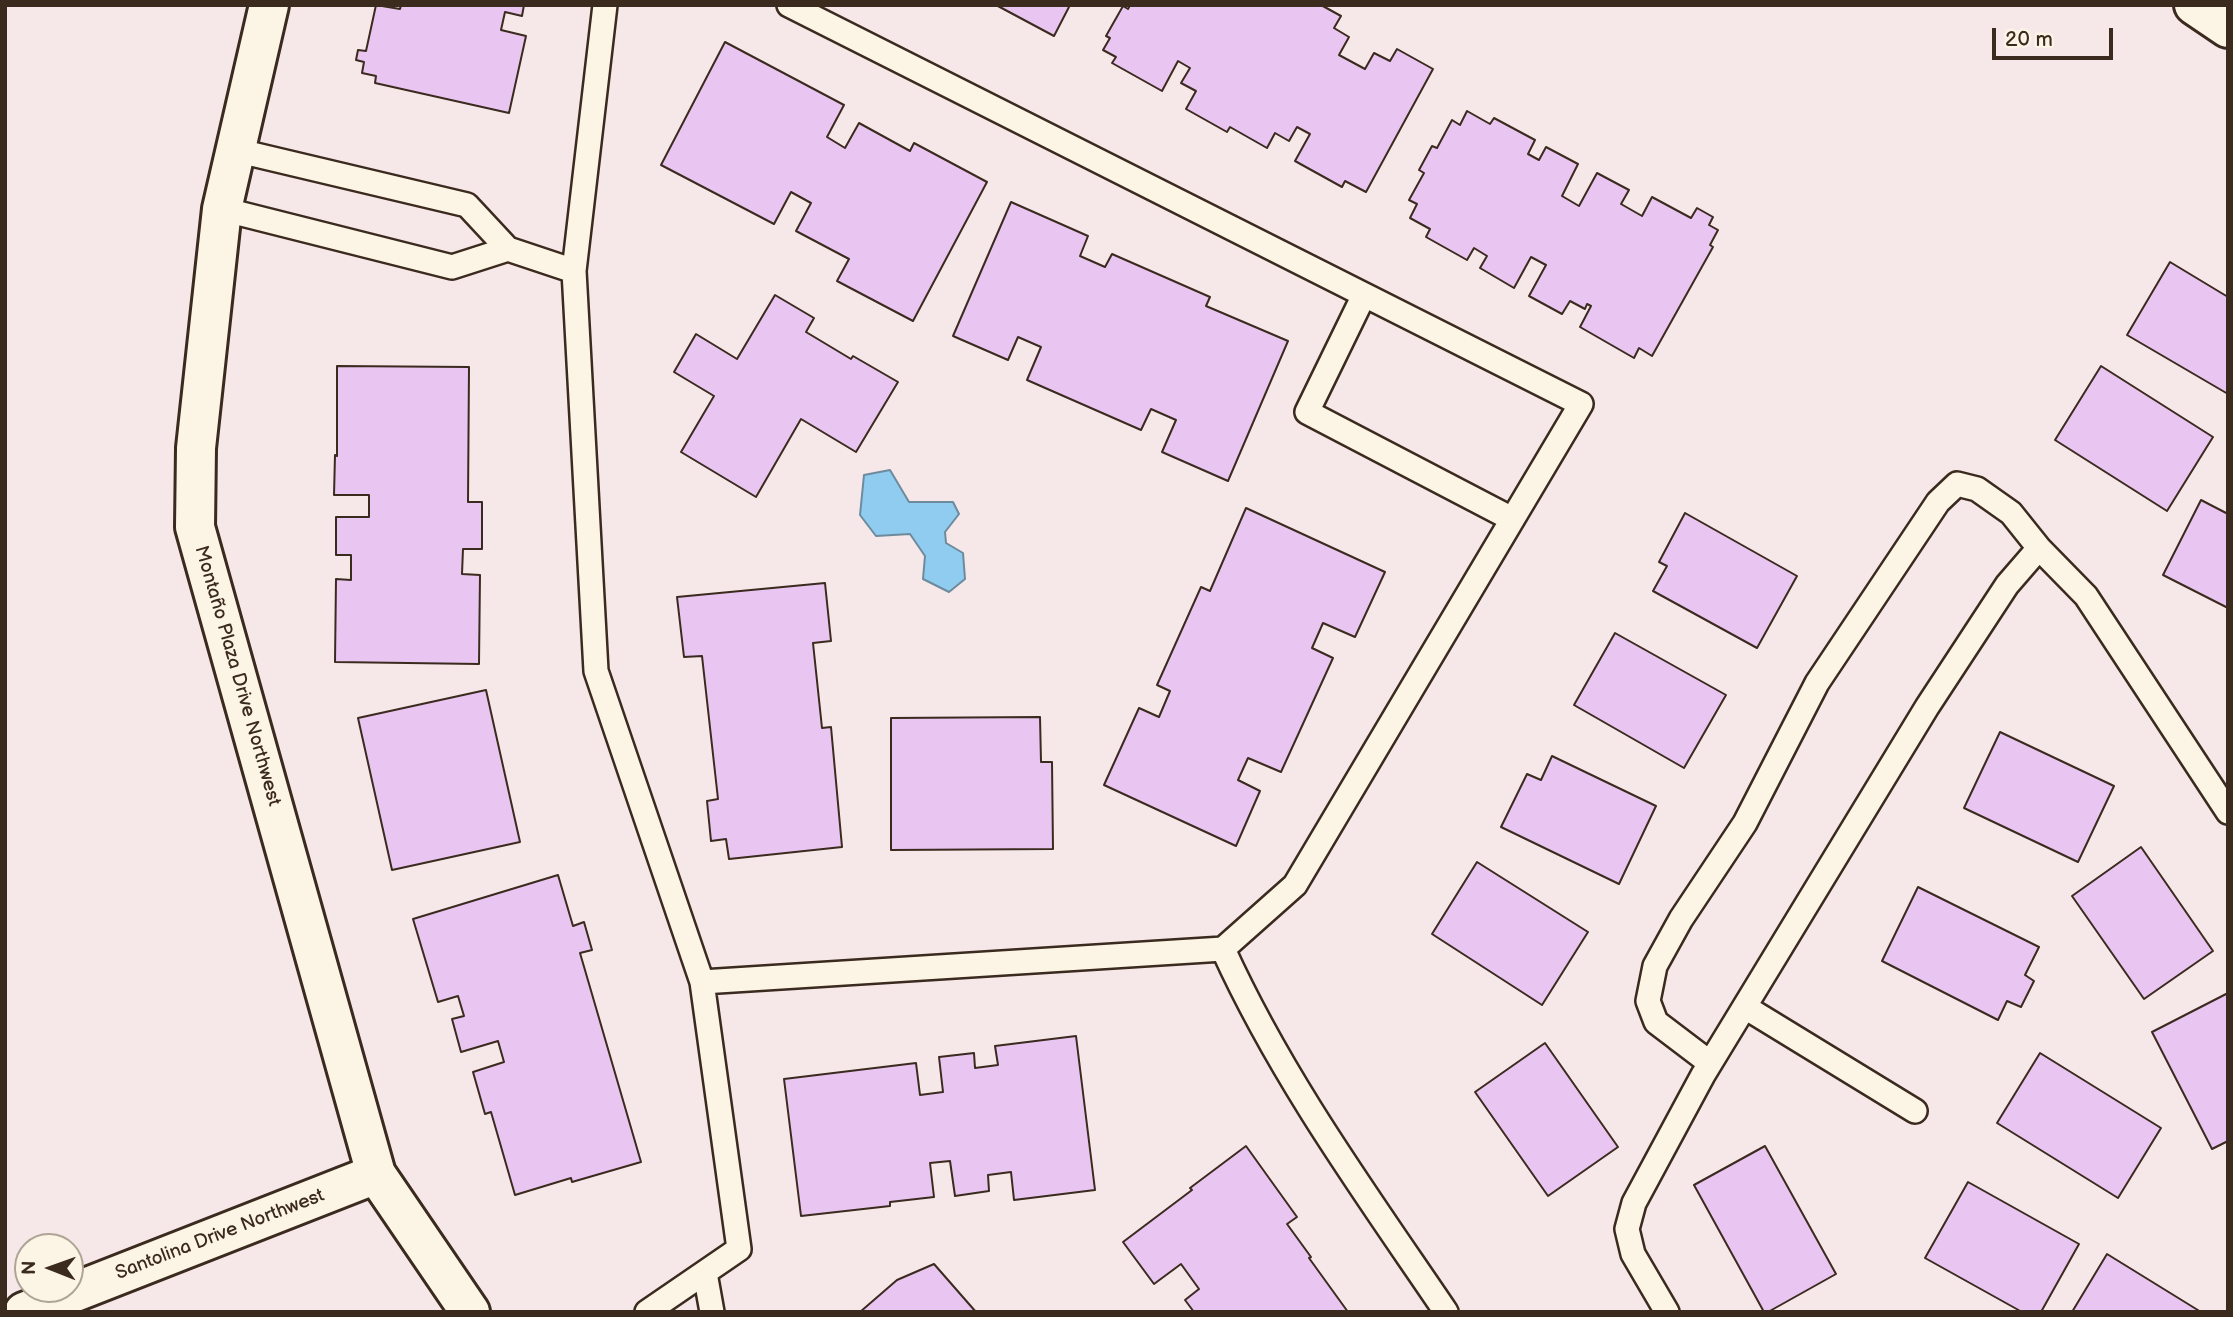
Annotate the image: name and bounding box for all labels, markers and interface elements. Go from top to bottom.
scale bar [1995,14,2116,58]
text: 20 m [2005,27,2053,52]
street label: Montaño Plaza Drive Northwest [189,543,285,809]
street label: Santolina Drive Northwest [112,1185,328,1285]
north arrow [14,1233,84,1303]
text: N [18,1260,41,1275]

